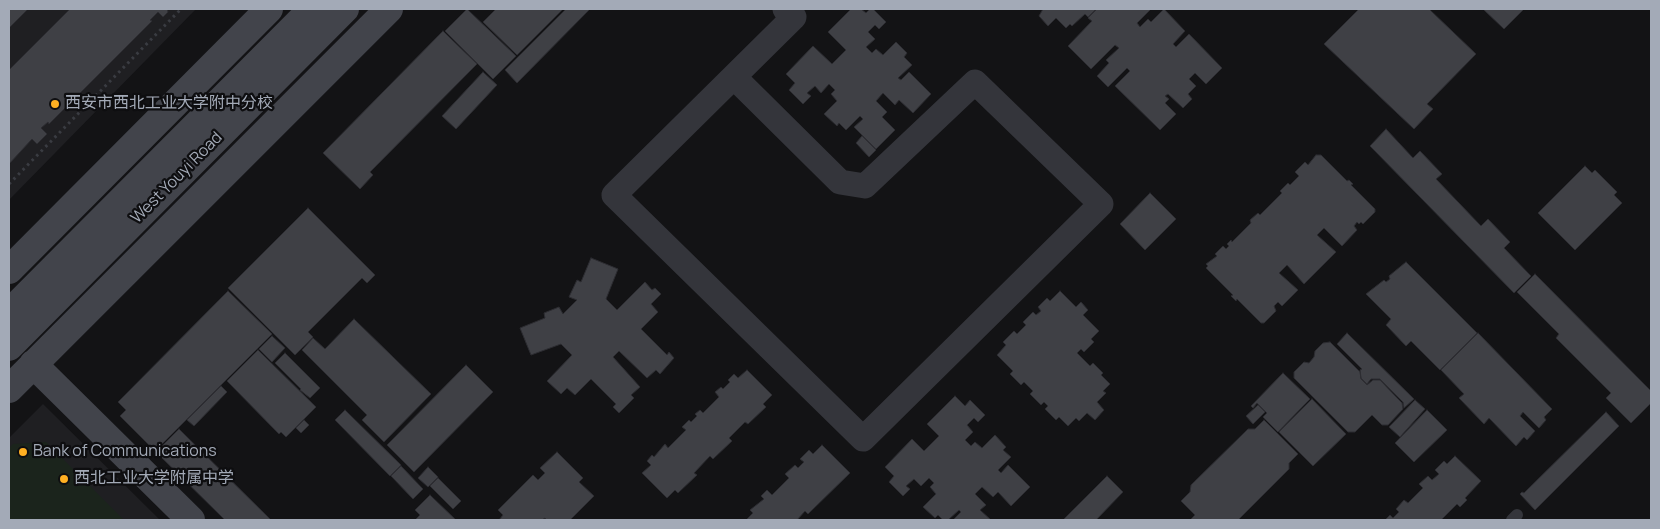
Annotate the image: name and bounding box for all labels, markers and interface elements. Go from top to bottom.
place label: 西安市西北工业大学附中分校 [65,94,273,114]
marker: 西安市西北工业大学附中分校 [49,98,61,110]
street label: West Youyi Road [127,128,227,228]
place label: Bank of Communications [33,442,217,462]
marker: Bank of Communications [17,446,29,458]
place label: 西北工业大学附属中学 [74,469,234,489]
marker: 西北工业大学附属中学 [58,473,70,485]

